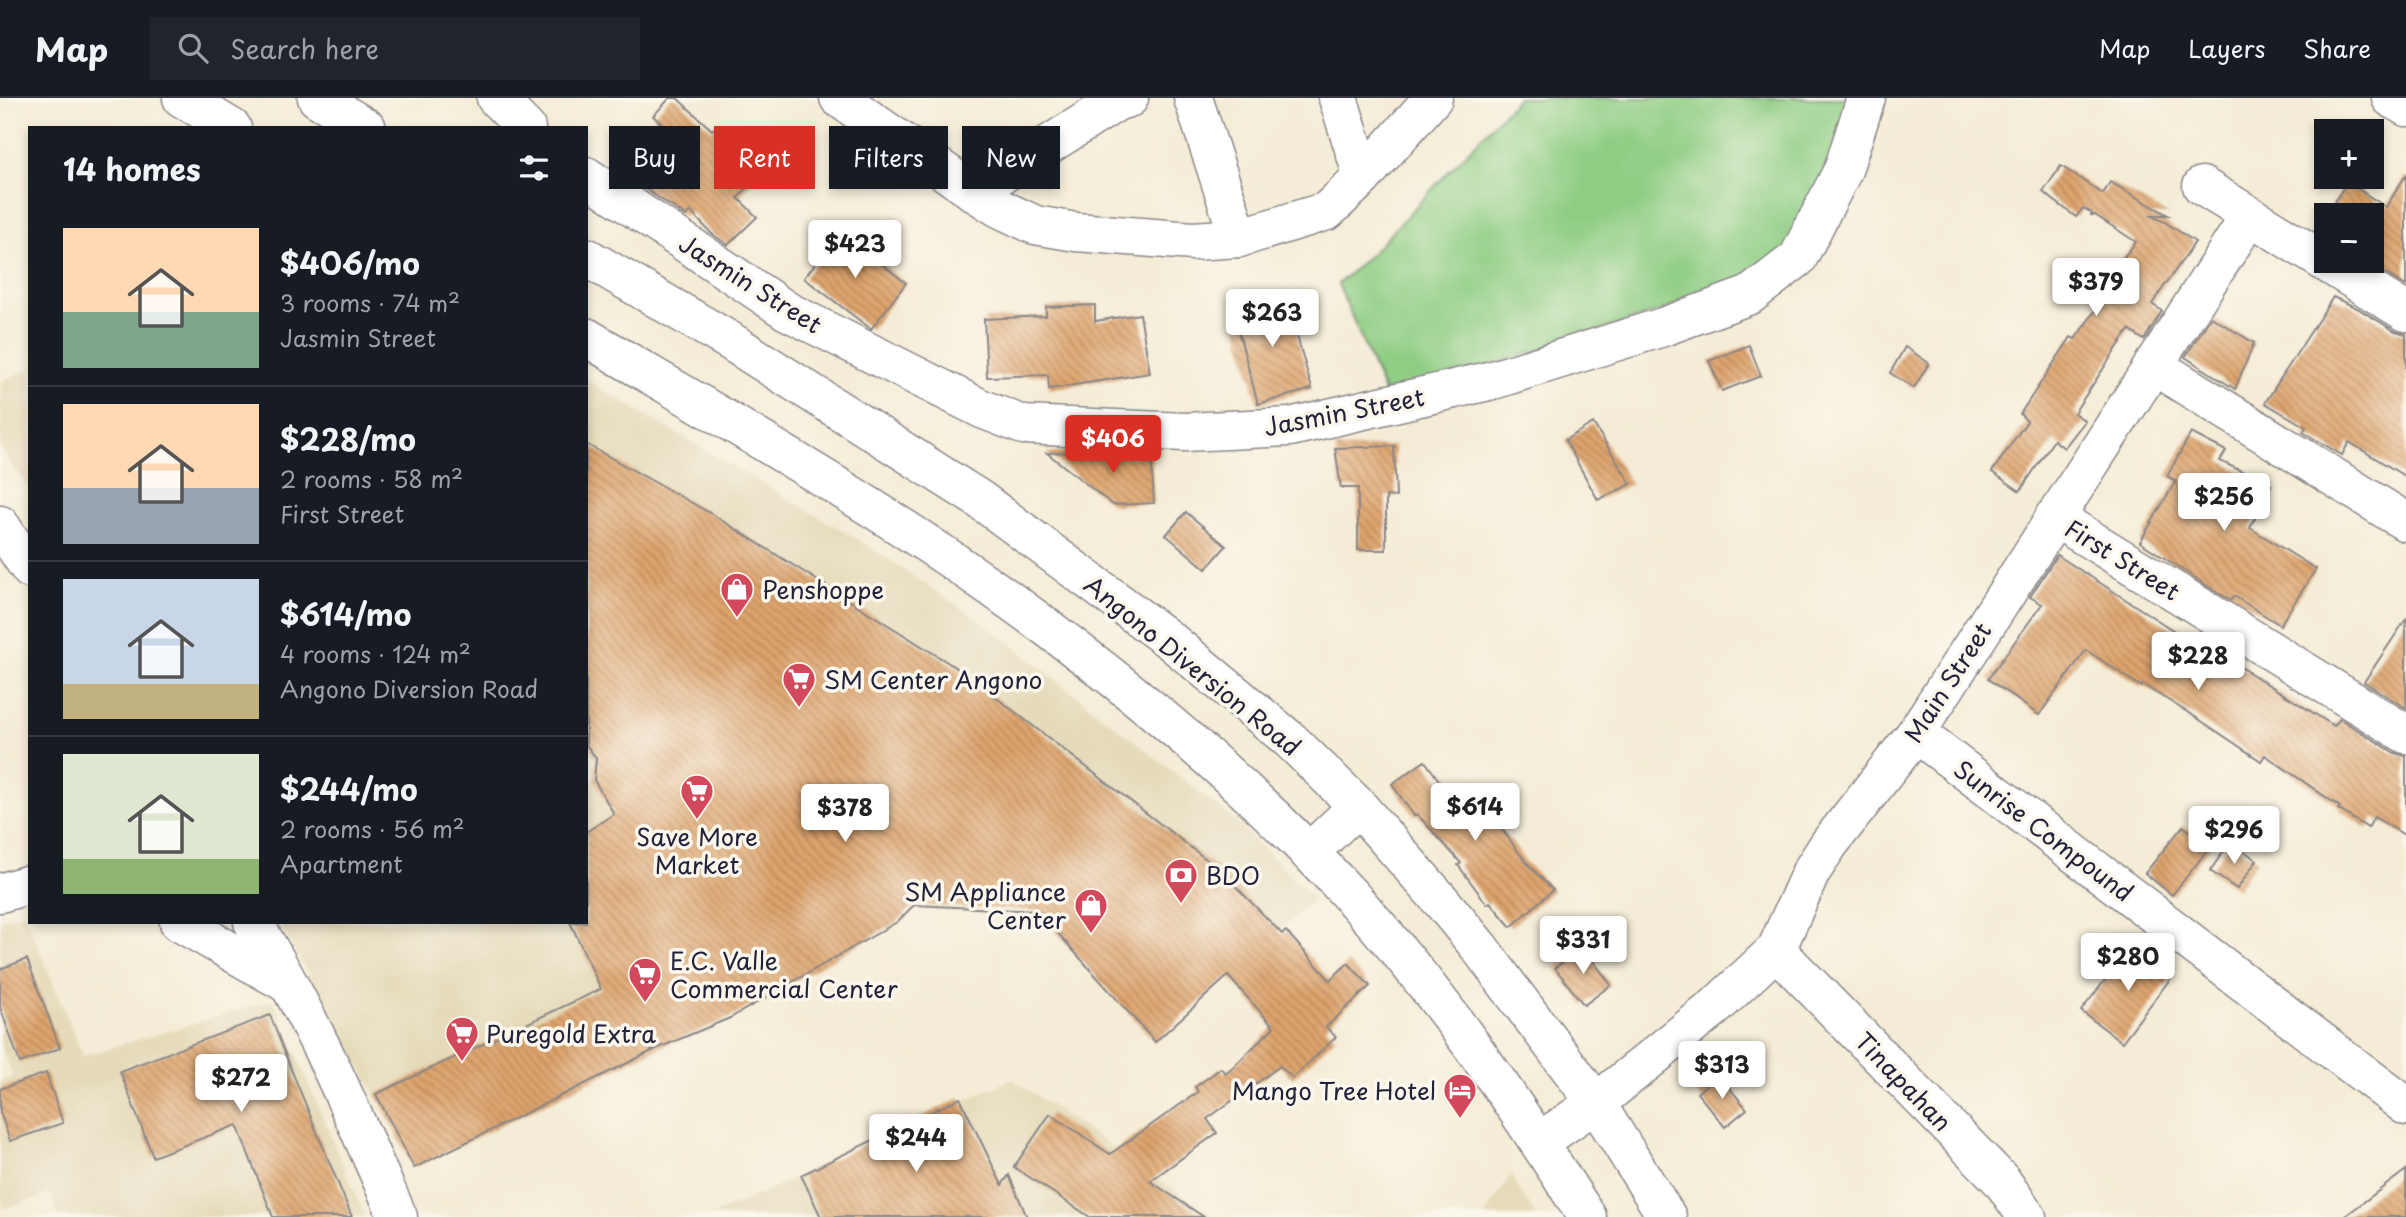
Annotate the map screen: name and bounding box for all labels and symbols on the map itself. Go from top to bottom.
pin: $423 [814,220,896,280]
street label: Jasmin Street [673,225,830,341]
pin: $379 [2055,258,2137,318]
pin: $263 [1231,289,1313,349]
street label: Jasmin Street [1261,378,1427,444]
pin: $406 [1072,416,1154,475]
pin: $256 [2183,474,2265,533]
street label: First Street [2059,509,2188,609]
street label: Angono Diversion Road [1077,566,1309,764]
shop icon: Penshoppe [718,570,756,619]
place label: Penshoppe [762,571,884,607]
street label: Main Street [1895,615,1999,749]
pin: $228 [2157,632,2239,692]
supermarket icon: SM Center Angono [780,660,818,709]
place label: SM Center Angono [824,661,1042,697]
street label: Sunrise Compound [1947,751,2141,909]
supermarket icon: Save More Market [678,772,716,821]
pin: $378 [804,784,886,844]
pin: $614 [1434,784,1516,843]
pin: $296 [2193,806,2275,866]
place label: Save More Market [636,818,758,882]
bank icon: BDO [1162,856,1200,905]
place label: BDO [1206,857,1260,893]
place label: SM Appliance Center [904,873,1067,937]
shop icon: SM Appliance Center [1072,886,1110,935]
pin: $331 [1542,916,1624,976]
pin: $280 [2087,934,2169,993]
place label: E.C. Valle Commercial Center [670,942,898,1006]
supermarket icon: E.C. Valle Commercial Center [626,955,664,1004]
supermarket icon: Puregold Extra [443,1014,481,1063]
place label: Puregold Extra [486,1015,656,1051]
street label: Tinapahan [1847,1023,1961,1139]
pin: $313 [1681,1042,1763,1101]
pin: $272 [200,1054,282,1114]
hotel icon: Mango Tree Hotel [1441,1071,1479,1120]
place label: Mango Tree Hotel [1232,1072,1436,1108]
pin: $244 [875,1114,957,1174]

